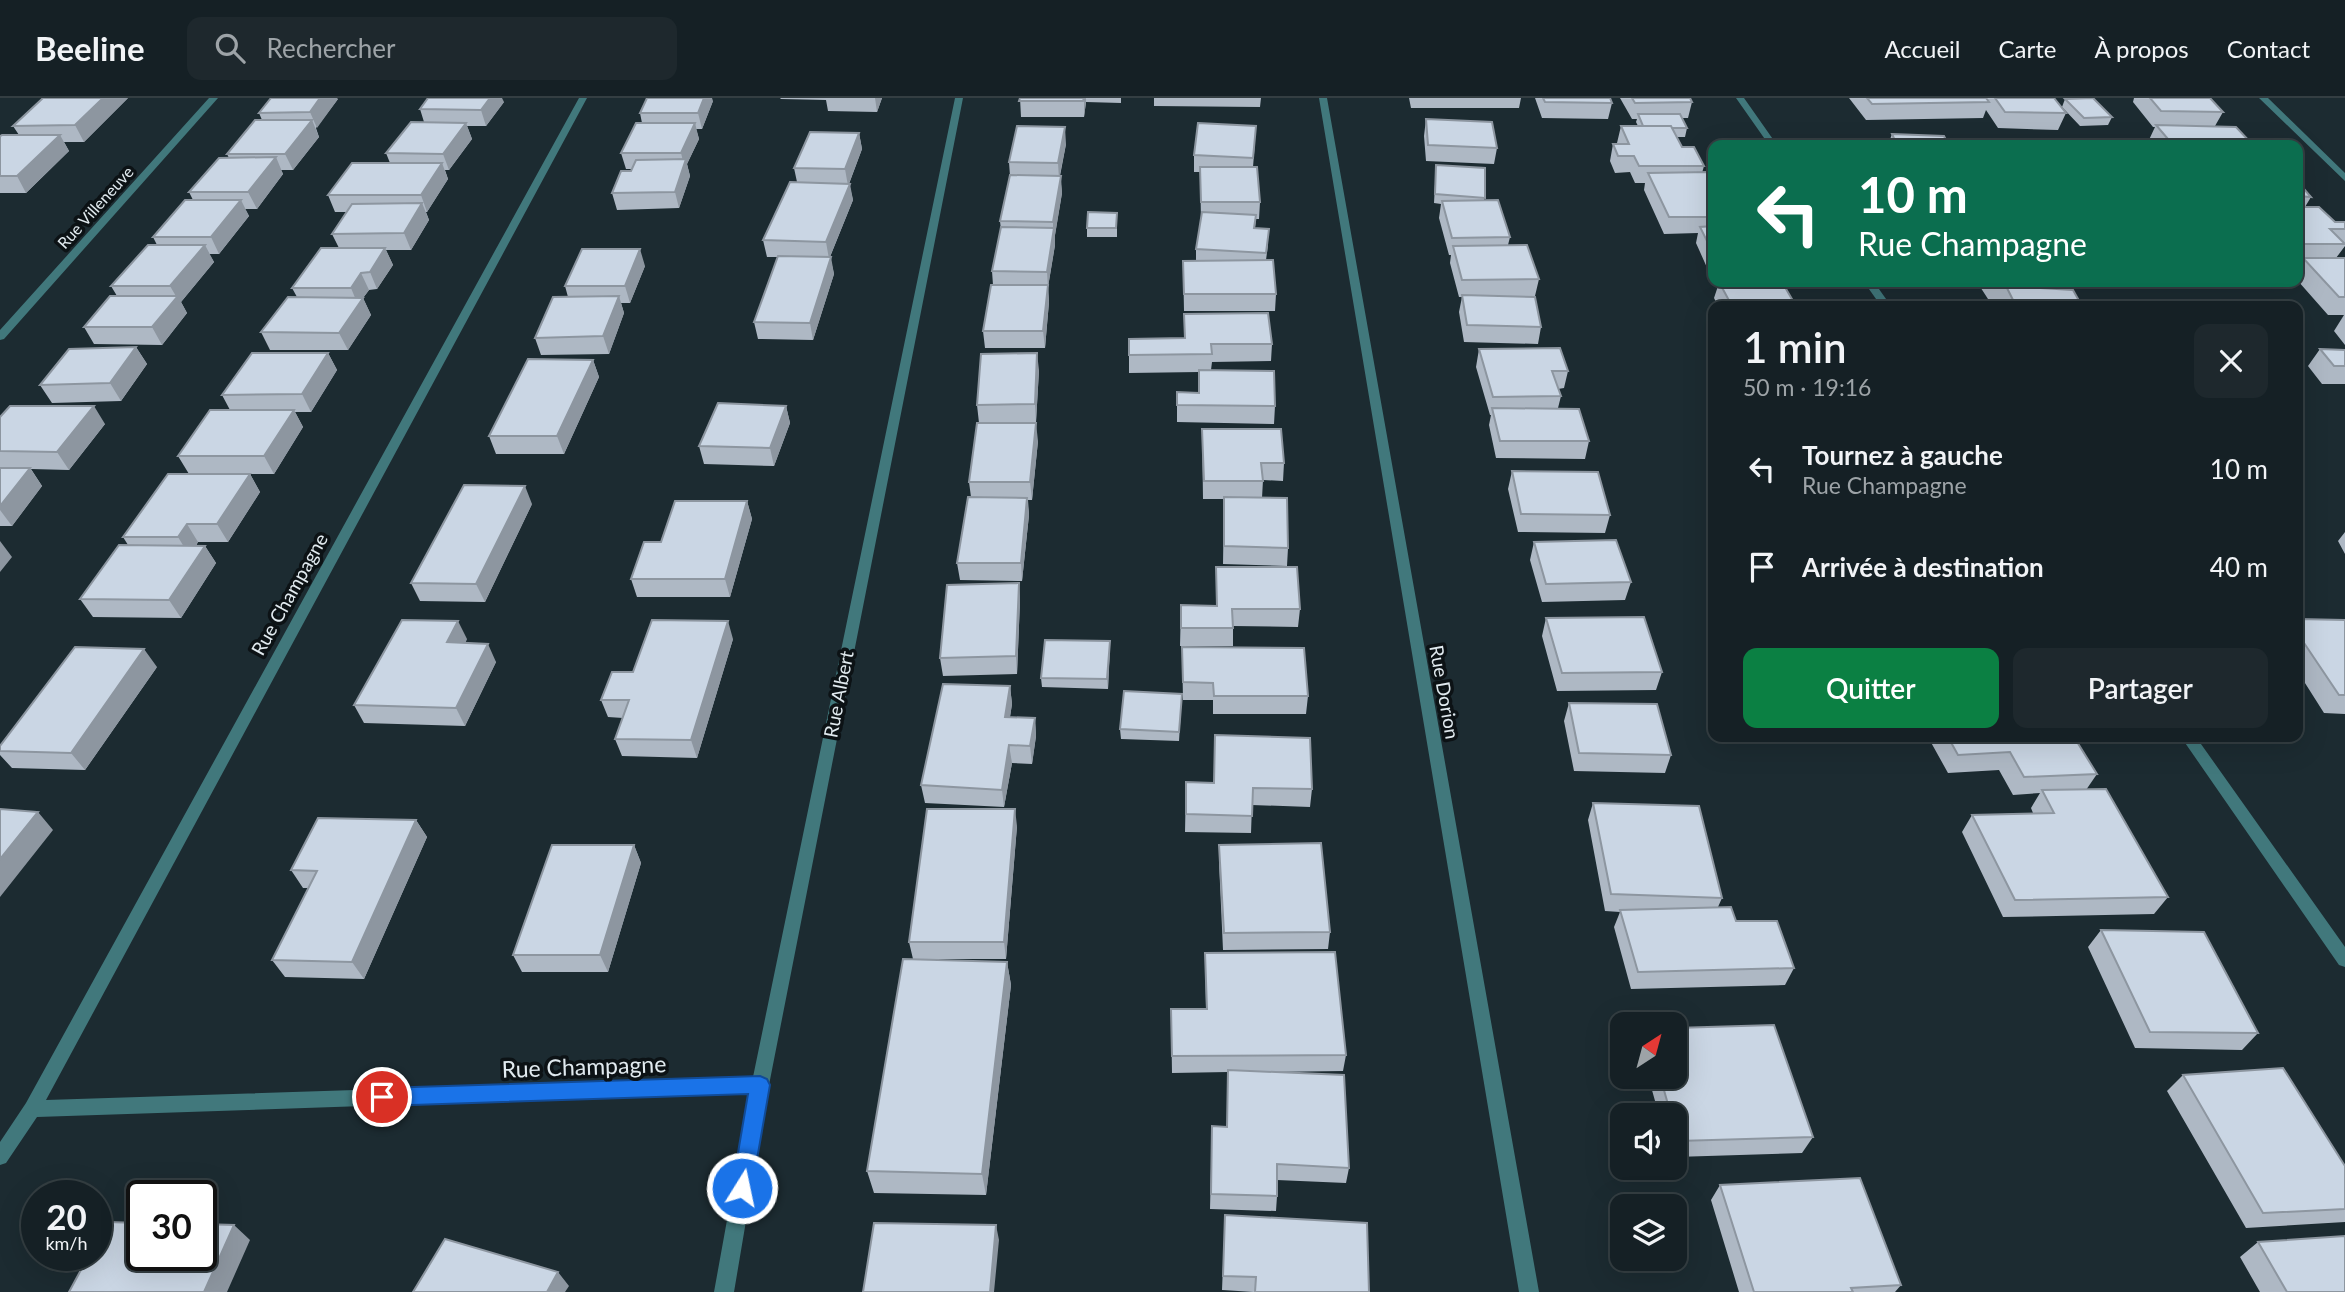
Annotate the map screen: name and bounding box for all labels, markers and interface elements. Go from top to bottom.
search box [187,17,677,80]
text: Beeline [35,28,145,68]
icon: search [211,29,249,67]
text: Rechercher [267,32,395,64]
text: Accueil [1884,34,1960,63]
text: Carte [1998,34,2056,63]
text: À propos [2094,34,2189,63]
text: Contact [2227,34,2310,63]
street label: Rue Villeneuve [53,162,137,252]
text: 10 m [1858,165,1968,223]
icon: left [1743,168,1834,259]
text: Rue Champagne [1858,224,2087,263]
text: 1 min [1743,322,1847,372]
button: close [2194,324,2268,398]
text: 50 m · 19:16 [1743,373,1871,401]
text: Tournez à gauche [1802,439,2003,471]
icon: left [1743,450,1781,488]
text: 10 m [2210,453,2268,485]
text: Rue Champagne [1802,471,1967,499]
street label: Rue Champagne [246,529,332,659]
icon: arrive [1743,548,1781,586]
text: Arrivée à destination [1802,551,2044,583]
text: 40 m [2210,551,2268,583]
street label: Rue Dorion [1425,643,1465,741]
street label: Rue Albert [818,648,858,739]
button: Quitter [1743,648,1999,728]
button: Partager [2013,648,2268,728]
north arrow [1610,1012,1687,1088]
map controls [1610,1012,1687,1271]
street label: Rue Champagne [501,1049,667,1083]
pin [352,1067,412,1127]
icon: arrive [363,1078,401,1116]
button: sound [1610,1103,1687,1180]
position arrow [705,1151,779,1225]
speed limit sign: 30 [126,1180,217,1271]
button: layers [1610,1194,1687,1271]
text: 20 [46,1195,87,1237]
text: km/h [45,1232,88,1254]

